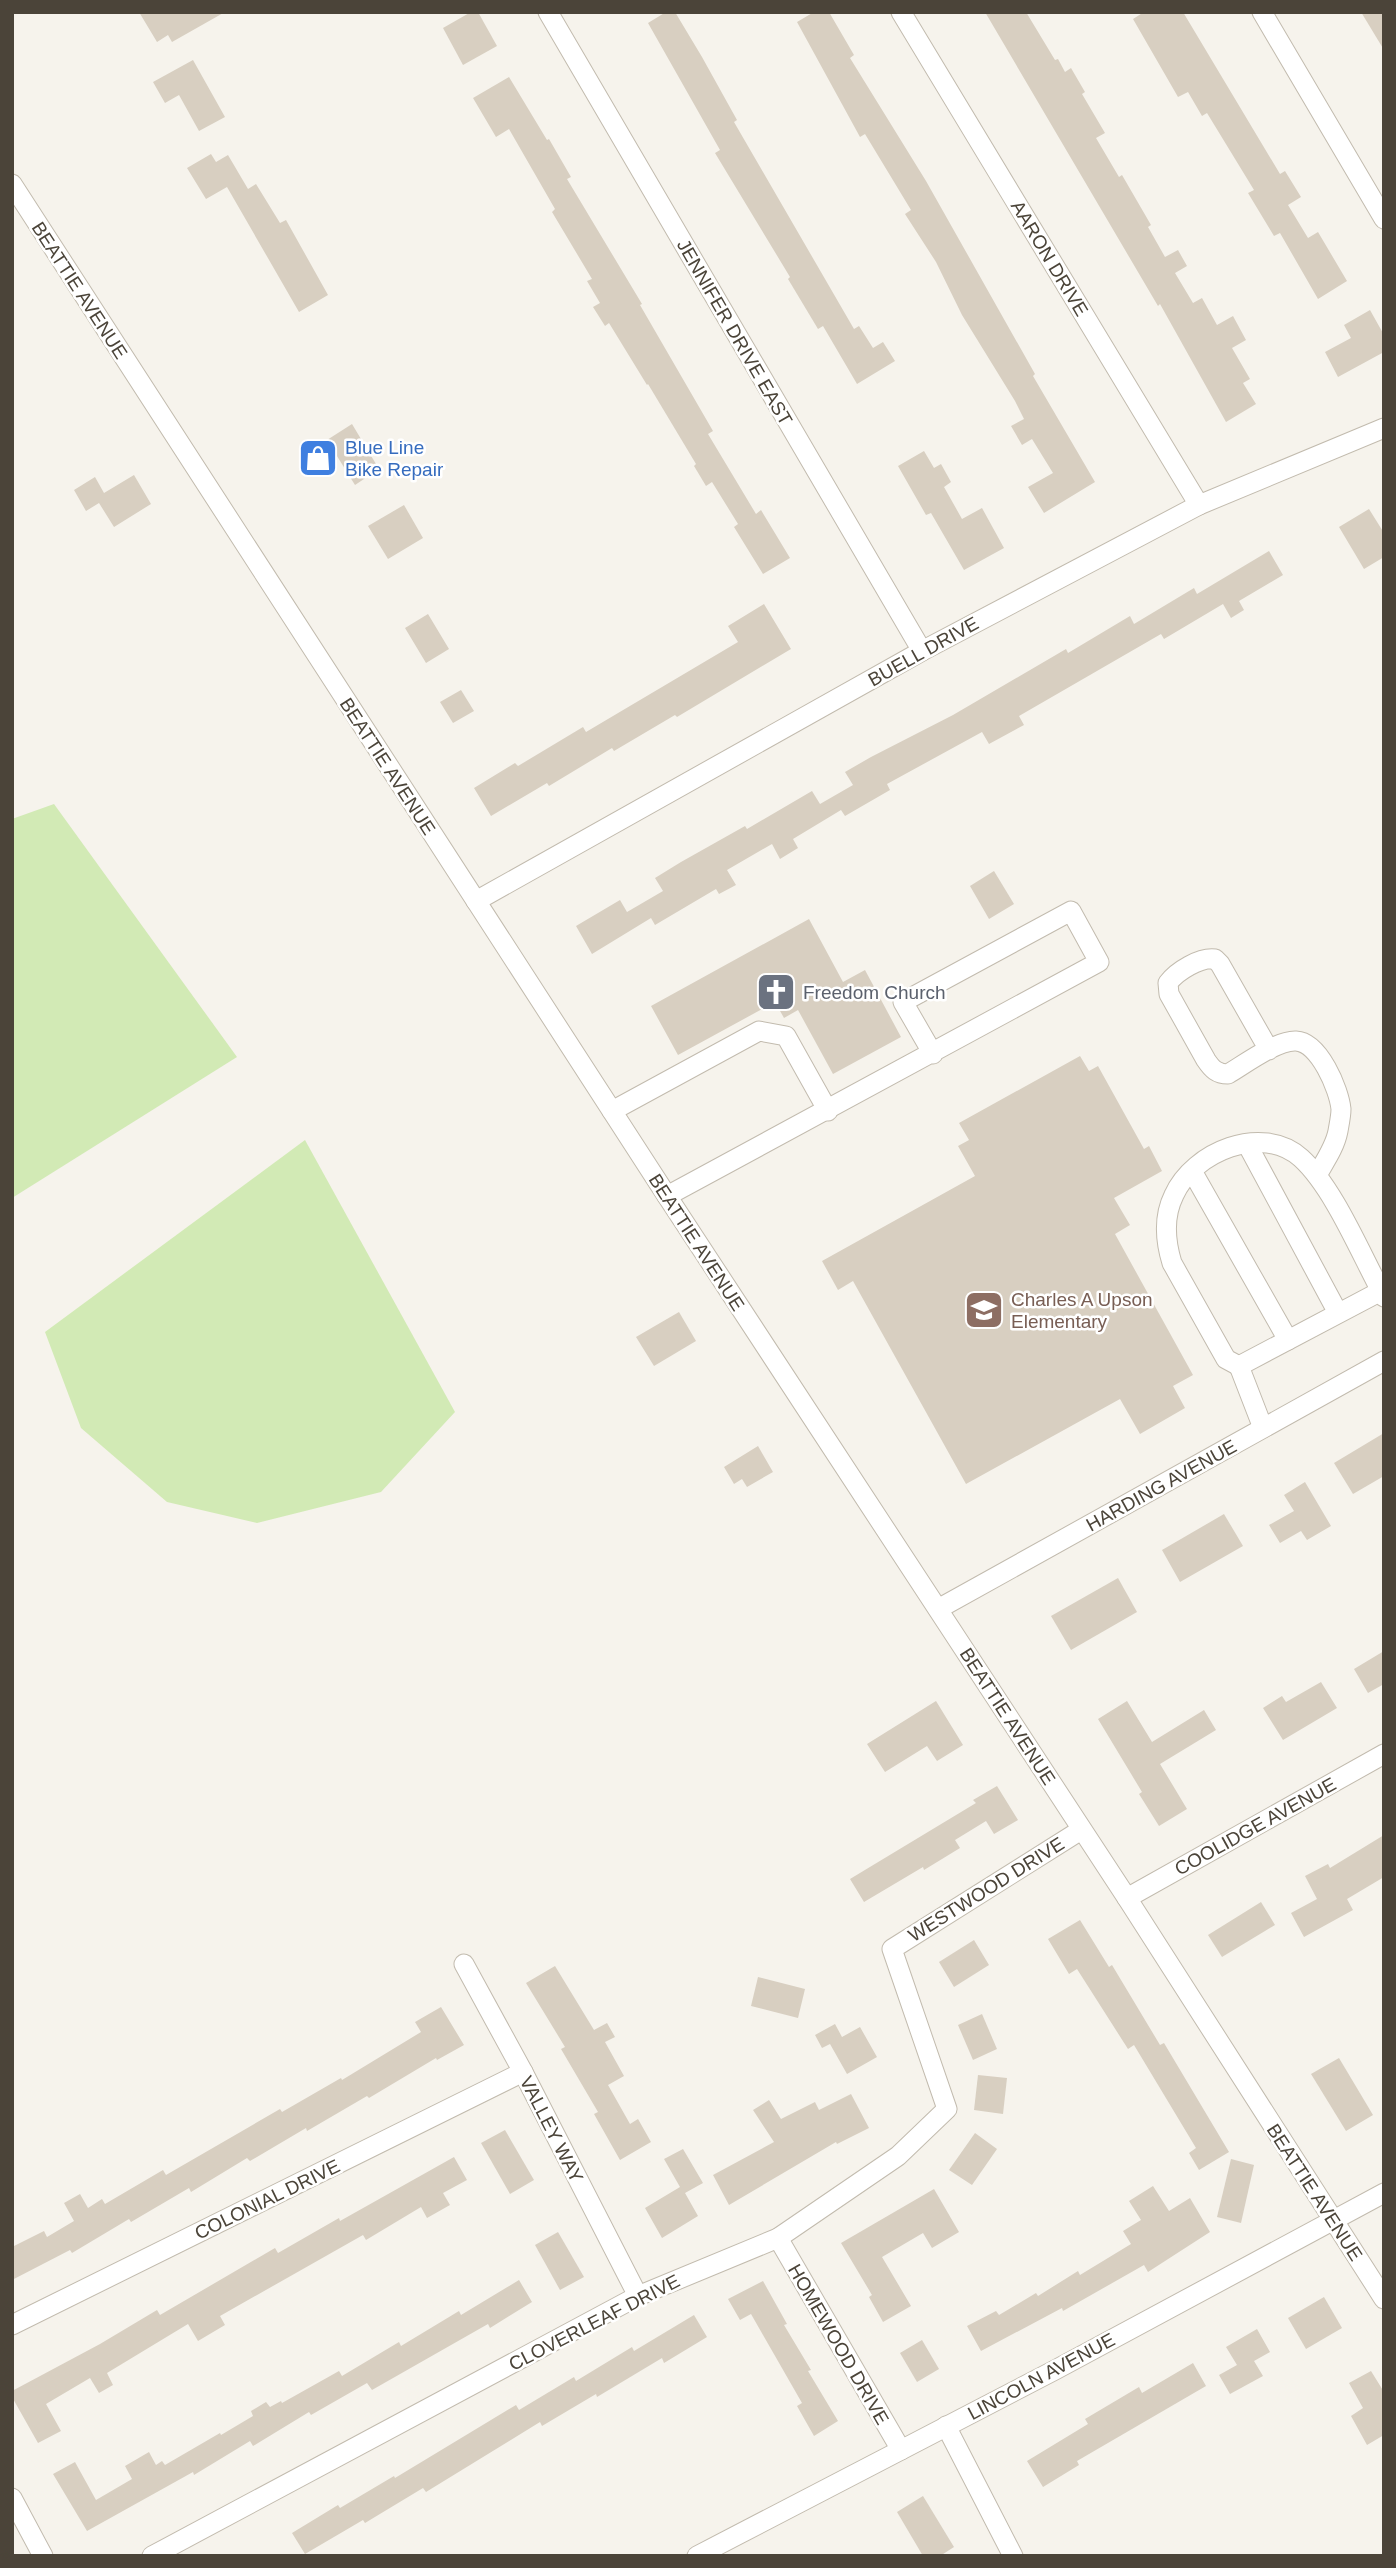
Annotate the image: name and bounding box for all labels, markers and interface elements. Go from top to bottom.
street label: AARON DRIVE [1007,197,1092,320]
street label: BEATTIE AVENUE [28,218,132,363]
street label: JENNIFER DRIVE EAST [673,236,797,429]
shop icon: Blue Line Bike Repair [297,437,339,479]
place label: Blue Line Bike Repair [345,437,444,480]
street label: BUELL DRIVE [864,612,982,690]
street label: BEATTIE AVENUE [336,694,440,839]
church icon: Freedom Church [755,971,797,1013]
place label: Freedom Church [803,982,946,1003]
street label: BEATTIE AVENUE [645,1170,749,1315]
school or university icon: Charles A Upson Elementary [963,1289,1005,1331]
place label: Charles A Upson Elementary [1011,1289,1153,1332]
street label: HARDING AVENUE [1082,1435,1240,1535]
street label: BEATTIE AVENUE [956,1644,1060,1789]
street label: COOLIDGE AVENUE [1171,1773,1340,1880]
street label: WESTWOOD DRIVE [905,1833,1068,1946]
street label: VALLEY WAY [516,2073,588,2186]
street label: BEATTIE AVENUE [1263,2120,1367,2265]
street label: COLONIAL DRIVE [191,2155,343,2244]
street label: HOMEWOOD DRIVE [784,2260,893,2428]
street label: CLOVERLEAF DRIVE [505,2270,683,2375]
street label: LINCOLN AVENUE [964,2329,1118,2424]

